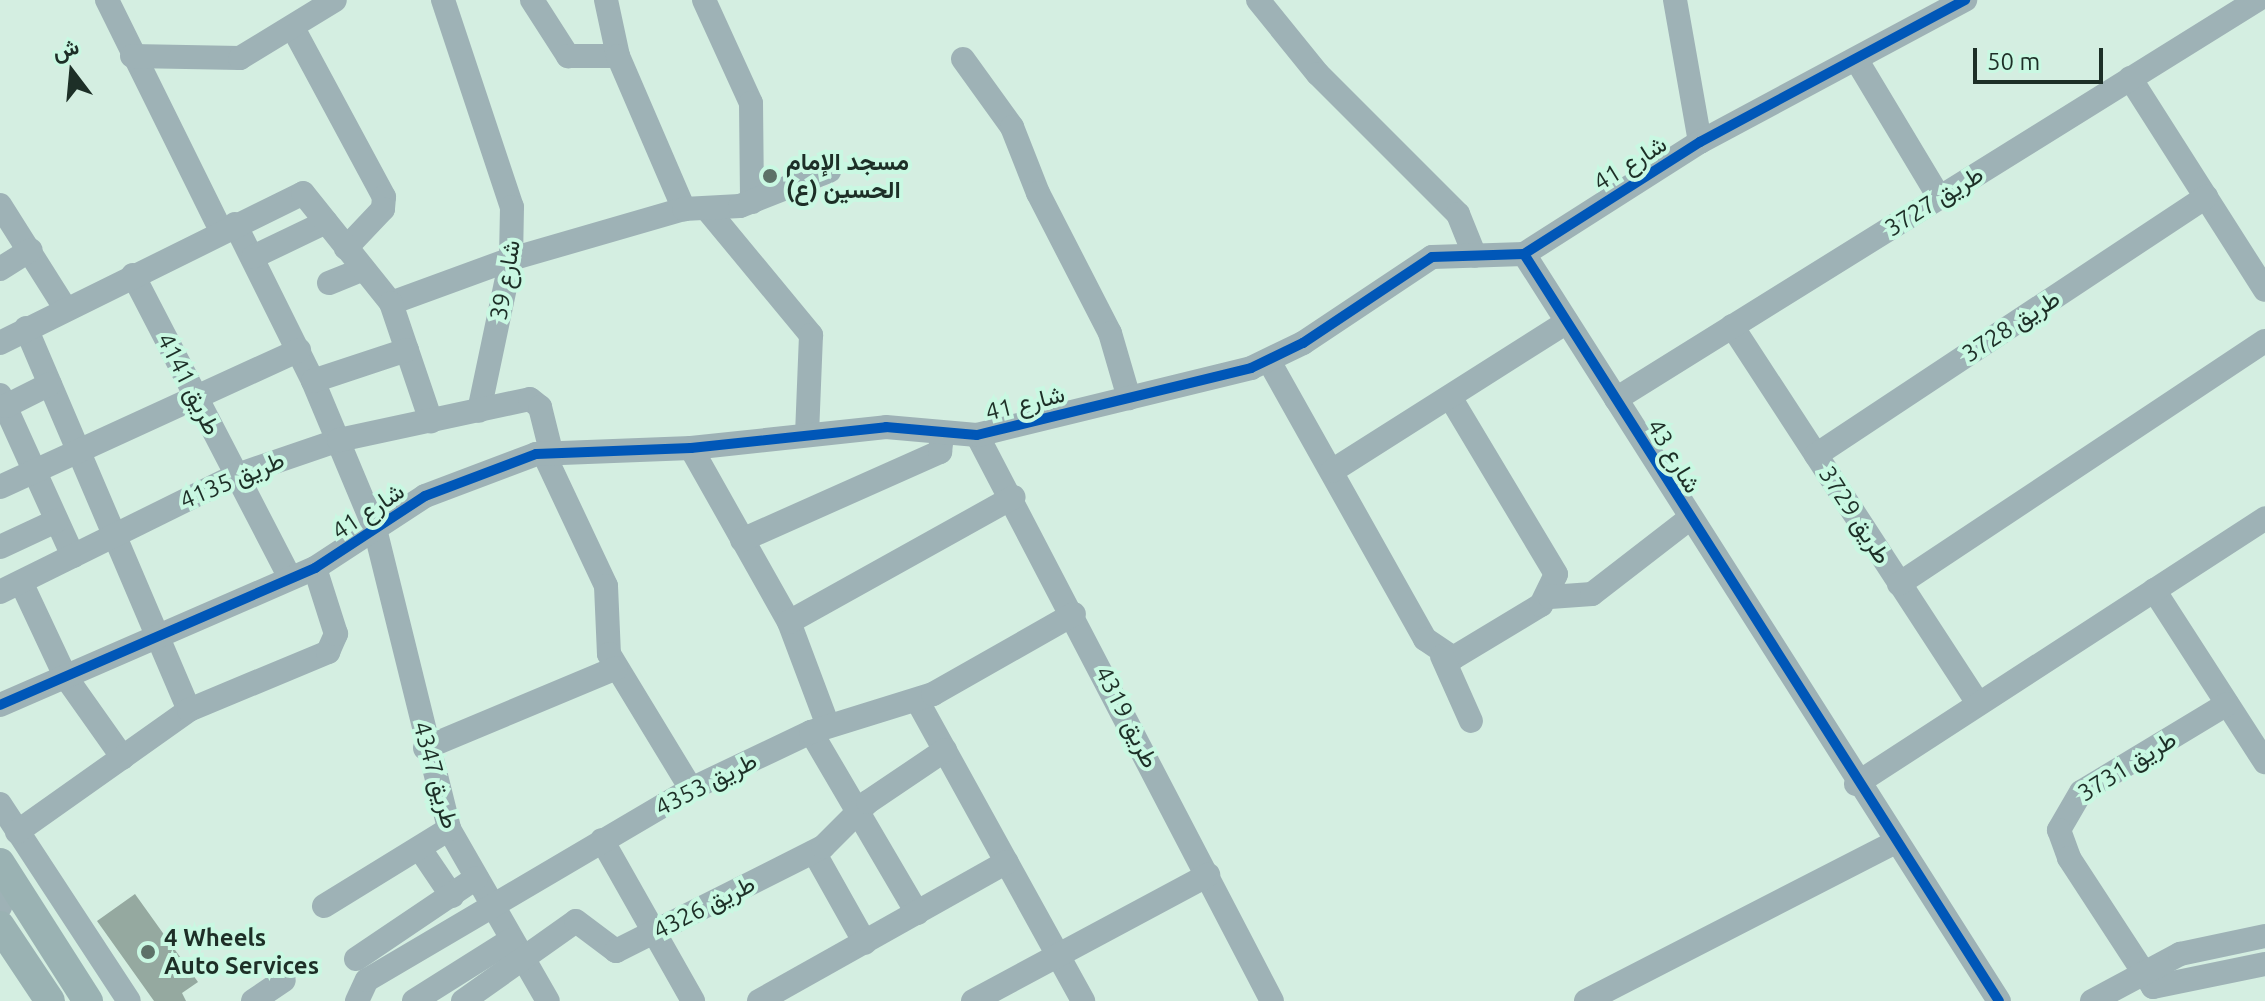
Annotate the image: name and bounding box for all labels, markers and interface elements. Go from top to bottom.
north arrow [32,32,112,112]
scale bar [1977,32,2107,82]
text: ش [49,33,81,64]
text: 50 m [1987,48,2040,75]
street label: شارع 41 [1588,129,1672,197]
place label: مسجد الإمام الحسين (ع) [786,148,909,204]
street label: طريق 3727 [1880,160,1988,242]
marker: مسجد الإمام الحسين (ع) [761,167,779,185]
street label: شارع 39 [484,238,526,322]
street label: طريق 3728 [1957,284,2065,368]
street label: طريق 4141 [151,328,227,440]
street label: شارع 41 [982,379,1068,427]
street label: شارع 43 [1641,414,1707,498]
street label: طريق 4135 [176,445,288,515]
street label: طريق 3729 [1813,461,1897,569]
street label: شارع 41 [326,476,410,546]
street label: طريق 4319 [1089,661,1165,773]
street label: طريق 4347 [407,718,465,832]
street label: طريق 3731 [2073,725,2181,807]
street label: طريق 4353 [650,746,762,822]
street label: طريق 4326 [648,869,760,945]
place label: 4 Wheels Auto Services [164,924,319,980]
marker: 4 Wheels Auto Services [139,943,157,961]

